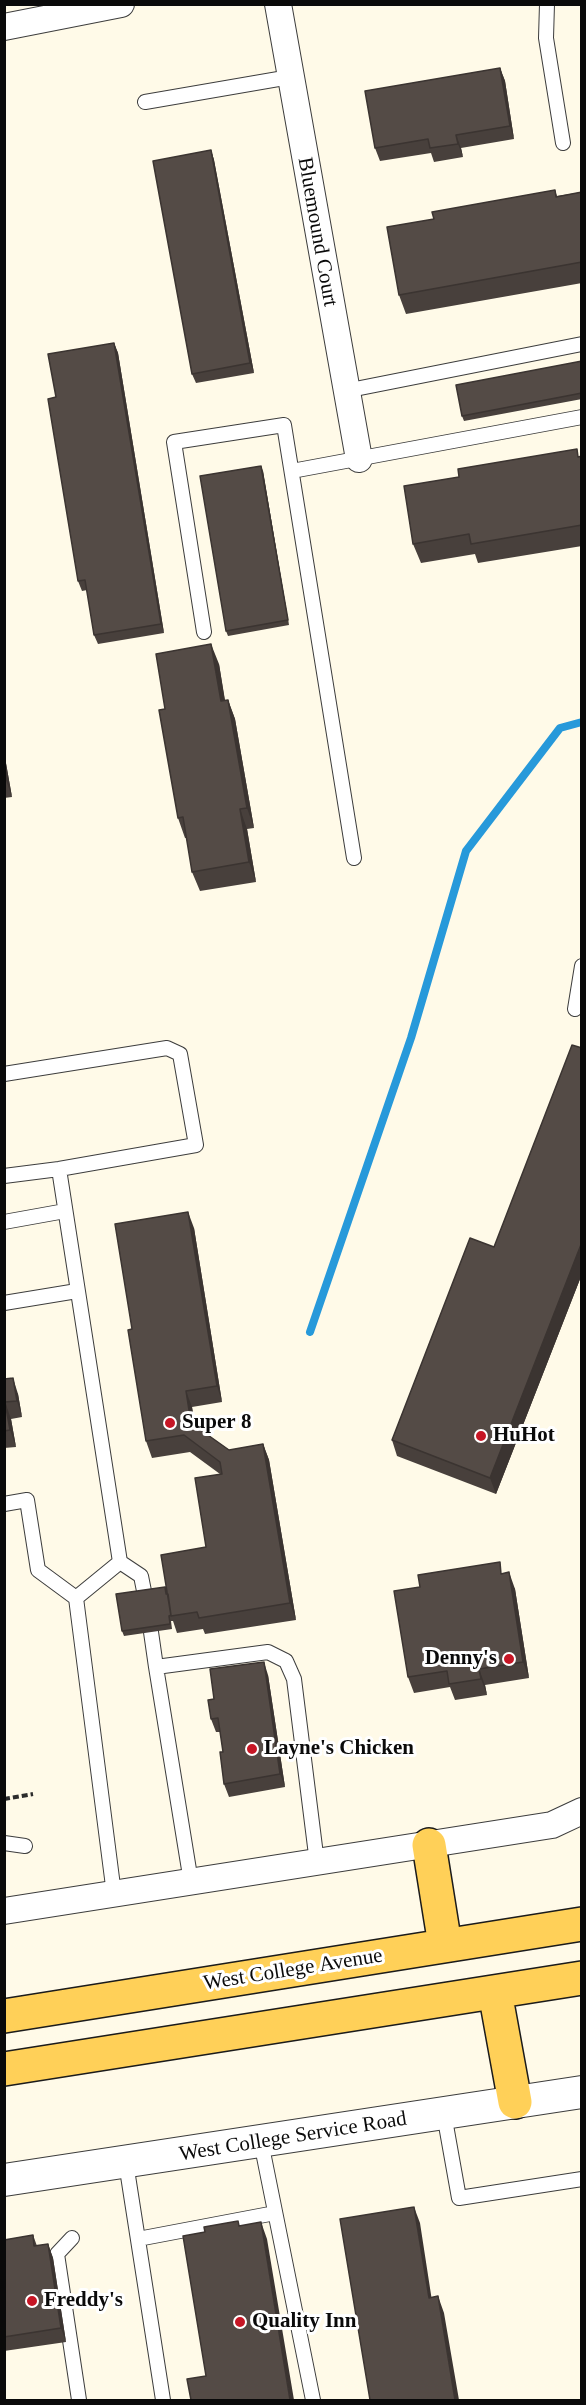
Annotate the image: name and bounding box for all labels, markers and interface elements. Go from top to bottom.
street label: Bluemound Court [291,155,343,309]
place label: Super 8 [182,1410,251,1436]
marker: Super 8 [163,1416,177,1430]
place label: HuHot [493,1423,555,1449]
marker: HuHot [474,1429,488,1443]
place label: Denny's [425,1646,497,1672]
marker: Denny's [502,1652,516,1666]
place label: Layne's Chicken [264,1736,414,1762]
marker: Layne's Chicken [245,1742,259,1756]
street label: West College Avenue [202,1943,384,1997]
street label: West College Service Road [178,2107,408,2167]
place label: Freddy's [44,2288,123,2314]
marker: Freddy's [25,2294,39,2308]
place label: Quality Inn [252,2309,356,2335]
marker: Quality Inn [233,2315,247,2329]

